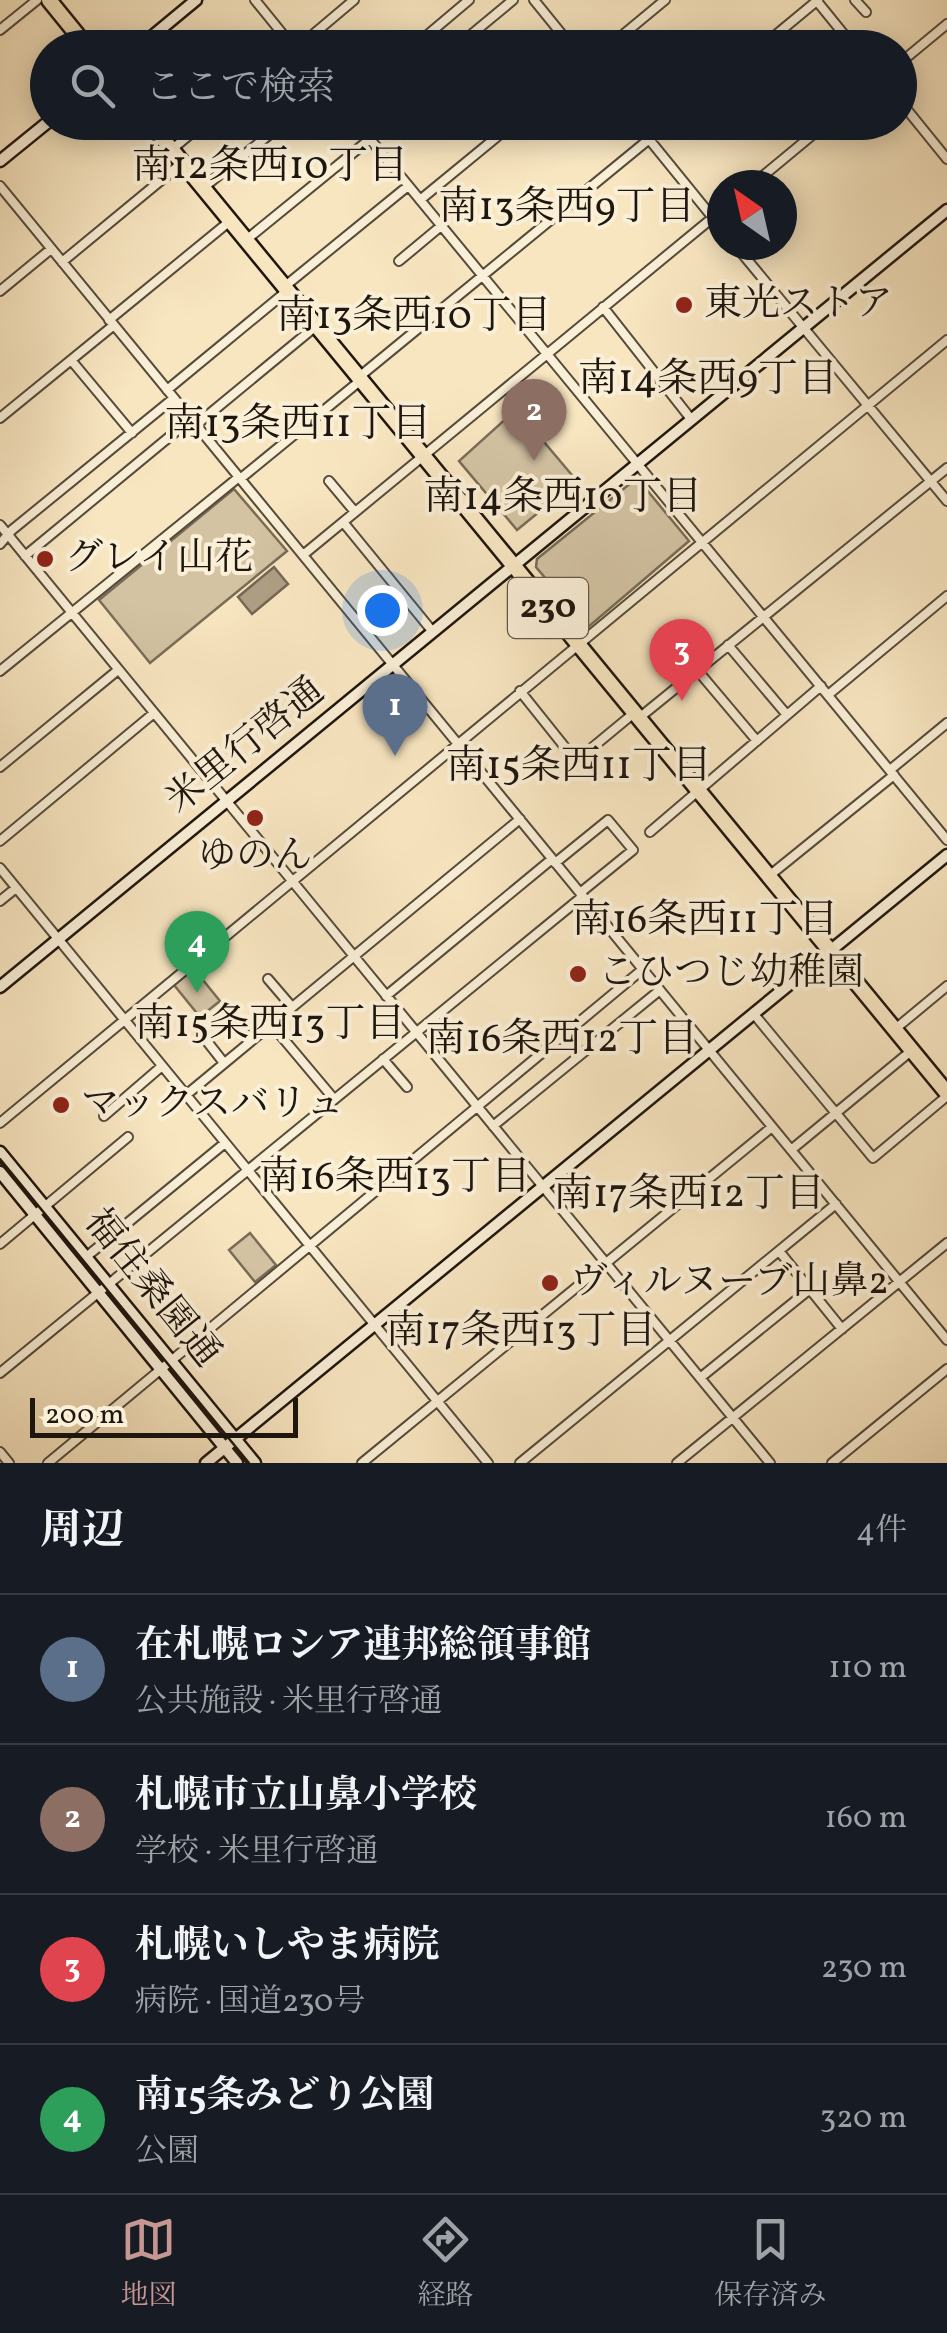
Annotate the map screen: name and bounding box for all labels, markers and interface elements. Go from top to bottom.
search box [30,30,917,140]
icon: search [65,58,120,113]
text: ここで検索 [145,63,335,116]
district label: 南12条西10丁目 [132,140,408,196]
north arrow [707,170,797,260]
district label: 南13条西9丁目 [439,181,695,237]
place label: 東光ストア [704,279,893,332]
district label: 南13条西10丁目 [276,290,552,346]
marker: 東光ストア [673,294,695,316]
district label: 南14条西9丁目 [578,353,838,409]
pin: 2 [502,378,566,461]
district label: 南13条西11丁目 [164,398,432,454]
district label: 南14条西10丁目 [424,471,702,527]
place label: グレイ山花 [65,533,253,586]
marker: グレイ山花 [34,548,56,570]
road number: 230 [508,578,588,638]
your location [357,585,408,636]
pin: 3 [650,618,714,701]
street label: 米里行啓通 [155,667,337,827]
pin: 1 [362,674,428,756]
district label: 南15条西11丁目 [446,740,712,796]
marker: ゆのん [244,807,266,829]
place label: ゆのん [198,831,312,884]
district label: 南16条西11丁目 [572,894,838,950]
pin: 4 [164,910,230,993]
place label: こひつじ幼稚園 [598,948,864,1001]
marker: こひつじ幼稚園 [567,963,589,985]
district label: 南15条西13丁目 [135,998,405,1054]
district label: 南16条西12丁目 [426,1013,698,1069]
place label: マックスバリュ [81,1079,344,1132]
marker: マックスバリュ [50,1094,72,1116]
district label: 南16条西13丁目 [259,1151,531,1207]
district label: 南17条西12丁目 [553,1168,825,1224]
street label: 福住桑園通 [71,1198,231,1380]
place label: ヴィルヌーブ山鼻2 [570,1257,889,1310]
marker: ヴィルヌーブ山鼻2 [539,1272,561,1294]
district label: 南17条西13丁目 [386,1305,656,1361]
scale bar [30,1393,298,1438]
text: 200 m [45,1396,124,1435]
text: 周辺 [40,1503,124,1562]
text: 4件 [856,1510,907,1554]
text: 在札幌ロシア連邦総領事館 [135,1621,591,1674]
text: 1 [66,1647,79,1691]
text: 110 m [828,1647,907,1691]
text: 公共施設 · 米里行啓通 [135,1681,442,1725]
text: 札幌市立山鼻小学校 [135,1771,477,1824]
text: 2 [64,1797,81,1841]
text: 160 m [824,1797,907,1841]
text: 学校 · 米里行啓通 [135,1831,378,1875]
text: 札幌いしやま病院 [135,1921,439,1974]
text: 3 [64,1947,81,1991]
text: 230 m [821,1947,907,1991]
text: 病院 · 国道230号 [135,1981,365,2025]
text: 南15条みどり公園 [135,2071,435,2124]
text: 4 [63,2097,82,2141]
text: 320 m [820,2097,907,2141]
text: 公園 [135,2131,199,2175]
tab: 地図 [120,2212,177,2316]
tab: 経路 [417,2212,474,2316]
tab: 保存済み [714,2212,827,2316]

